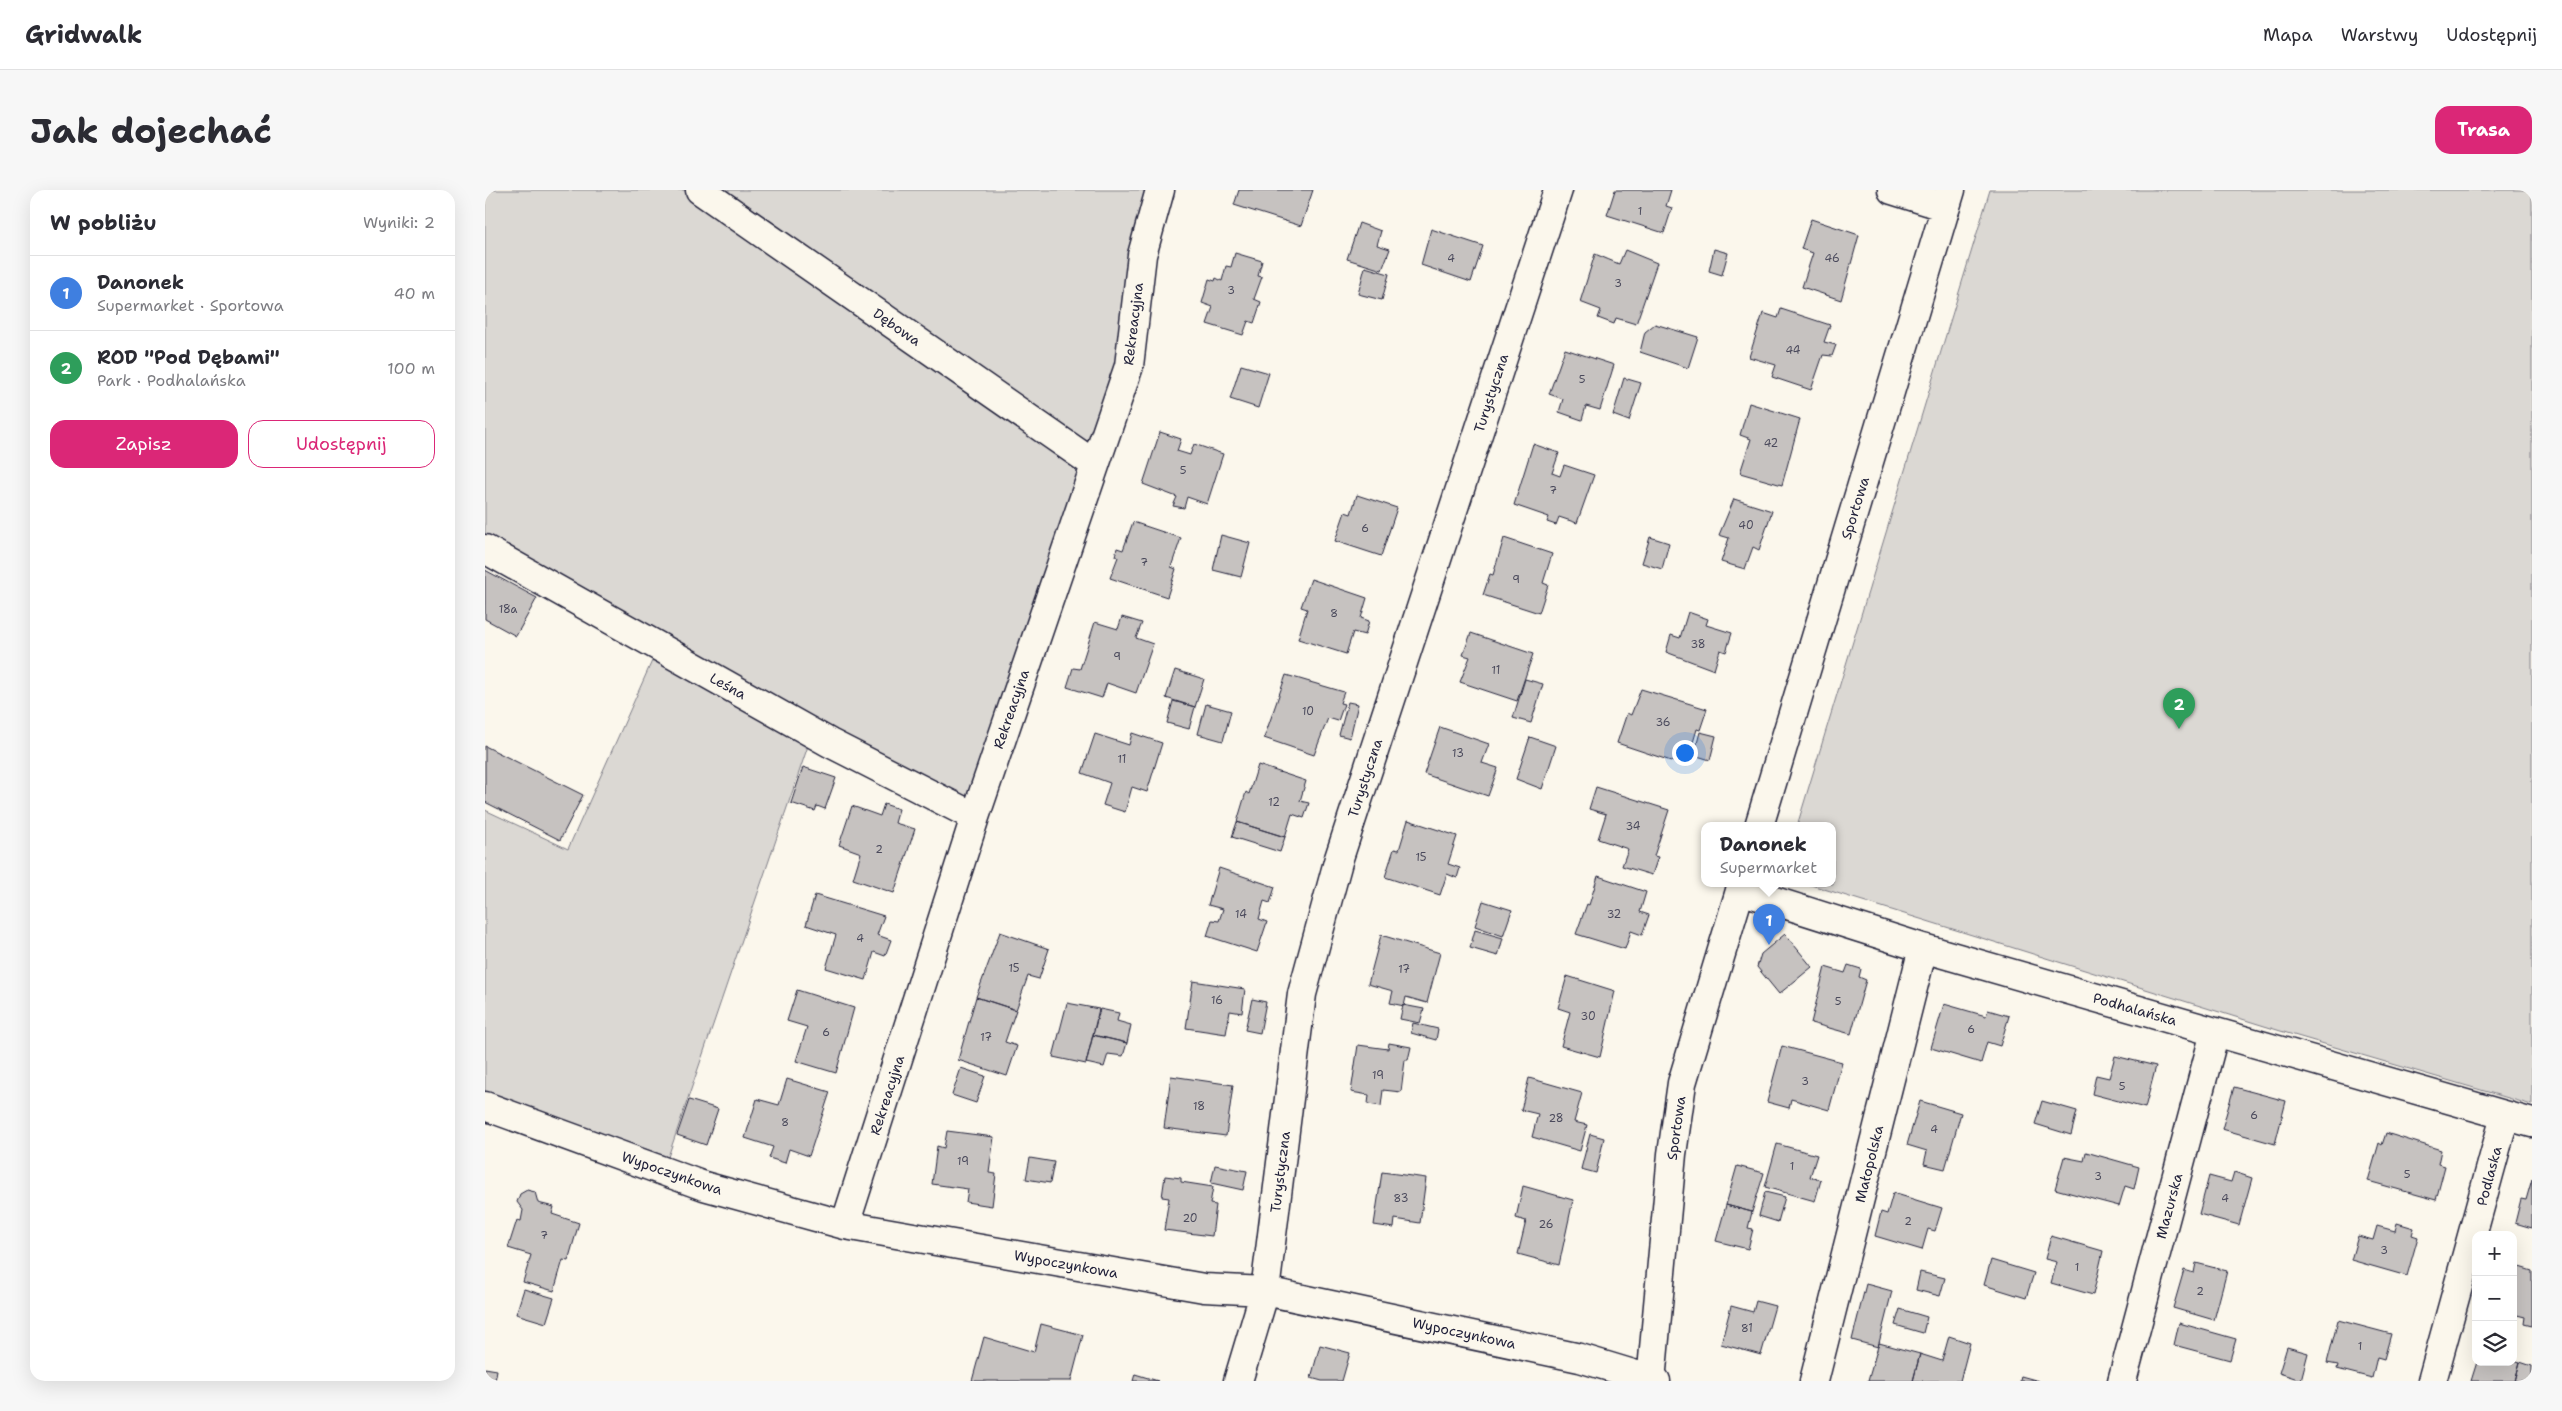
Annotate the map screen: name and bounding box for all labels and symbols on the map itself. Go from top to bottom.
house number: 1 [1638,204,1642,219]
house number: 4 [1447,251,1455,266]
house number: 46 [1824,251,1840,266]
house number: 3 [1614,276,1622,291]
street label: Rekreacyjna [1119,281,1147,366]
house number: 3 [1227,283,1235,298]
street label: Dębowa [870,304,925,350]
house number: 44 [1785,343,1801,358]
street label: Turystyczna [1470,351,1512,435]
house number: 5 [1579,372,1586,387]
house number: 42 [1764,436,1778,451]
house number: 5 [1180,463,1187,478]
street label: Sportowa [1837,474,1873,541]
house number: 7 [1549,483,1557,498]
house number: 40 [1738,518,1754,533]
house number: 6 [1361,521,1369,536]
house number: 7 [1140,555,1148,570]
house number: 9 [1512,572,1520,587]
house number: 18a [499,602,517,617]
house number: 8 [1330,606,1338,621]
house number: 38 [1690,637,1706,652]
house number: 9 [1113,649,1121,664]
house number: 11 [1492,663,1500,678]
street label: Rekreacyjna [989,667,1033,751]
street label: Leśna [707,669,750,703]
pin: 2 [2163,688,2195,729]
house number: 10 [1302,704,1314,719]
house number: 36 [1655,715,1671,730]
street label: Turystyczna [1344,736,1386,820]
your location [1672,740,1698,766]
house number: 13 [1452,746,1464,761]
house number: 11 [1118,752,1126,767]
house number: 12 [1268,795,1280,810]
house number: 34 [1626,819,1641,834]
house number: 2 [875,842,883,857]
house number: 15 [1415,850,1427,865]
pin: 1 [1753,904,1785,945]
house number: 14 [1235,907,1247,922]
house number: 32 [1607,907,1621,922]
house number: 4 [856,931,864,946]
house number: 15 [1008,961,1020,976]
house number: 17 [1398,962,1410,977]
street label: Podhalańska [2091,988,2179,1030]
house number: 16 [1211,993,1223,1008]
house number: 5 [1835,994,1842,1009]
house number: 30 [1580,1009,1596,1024]
house number: 6 [1967,1022,1975,1037]
house number: 6 [822,1025,830,1040]
house number: 17 [980,1030,992,1045]
street label: Rekreacyjna [866,1053,908,1137]
house number: 19 [1372,1068,1384,1083]
house number: 3 [1801,1074,1809,1089]
house number: 5 [2119,1079,2126,1094]
street label: Sportowa [1663,1095,1689,1161]
house number: 18 [1193,1099,1205,1114]
house number: 6 [2250,1108,2258,1123]
house number: 28 [1548,1111,1564,1126]
house number: 8 [781,1115,789,1130]
house number: 4 [1930,1122,1938,1137]
street label: Małopolska [1851,1123,1887,1204]
street label: Turystyczna [1266,1130,1294,1214]
street label: Podlaska [2472,1144,2506,1208]
street label: Wypoczynkowa [619,1147,725,1199]
house number: 19 [957,1154,969,1169]
house number: 1 [1790,1159,1794,1174]
house number: 5 [2404,1167,2411,1182]
house number: 3 [2094,1169,2102,1184]
street label: Mazurska [2152,1171,2186,1241]
house number: 83 [1394,1191,1408,1206]
house number: 4 [2221,1191,2229,1206]
house number: 20 [1182,1211,1198,1226]
house number: 2 [1904,1214,1912,1229]
house number: 26 [1539,1217,1553,1232]
house number: 7 [540,1228,548,1243]
house number: 3 [2380,1243,2388,1258]
street label: Wypoczynkowa [1013,1246,1120,1282]
house number: 1 [2075,1260,2079,1275]
house number: 2 [2196,1284,2204,1299]
street label: Wypoczynkowa [1411,1313,1518,1353]
house number: 81 [1741,1321,1753,1336]
house number: 1 [2358,1339,2362,1354]

